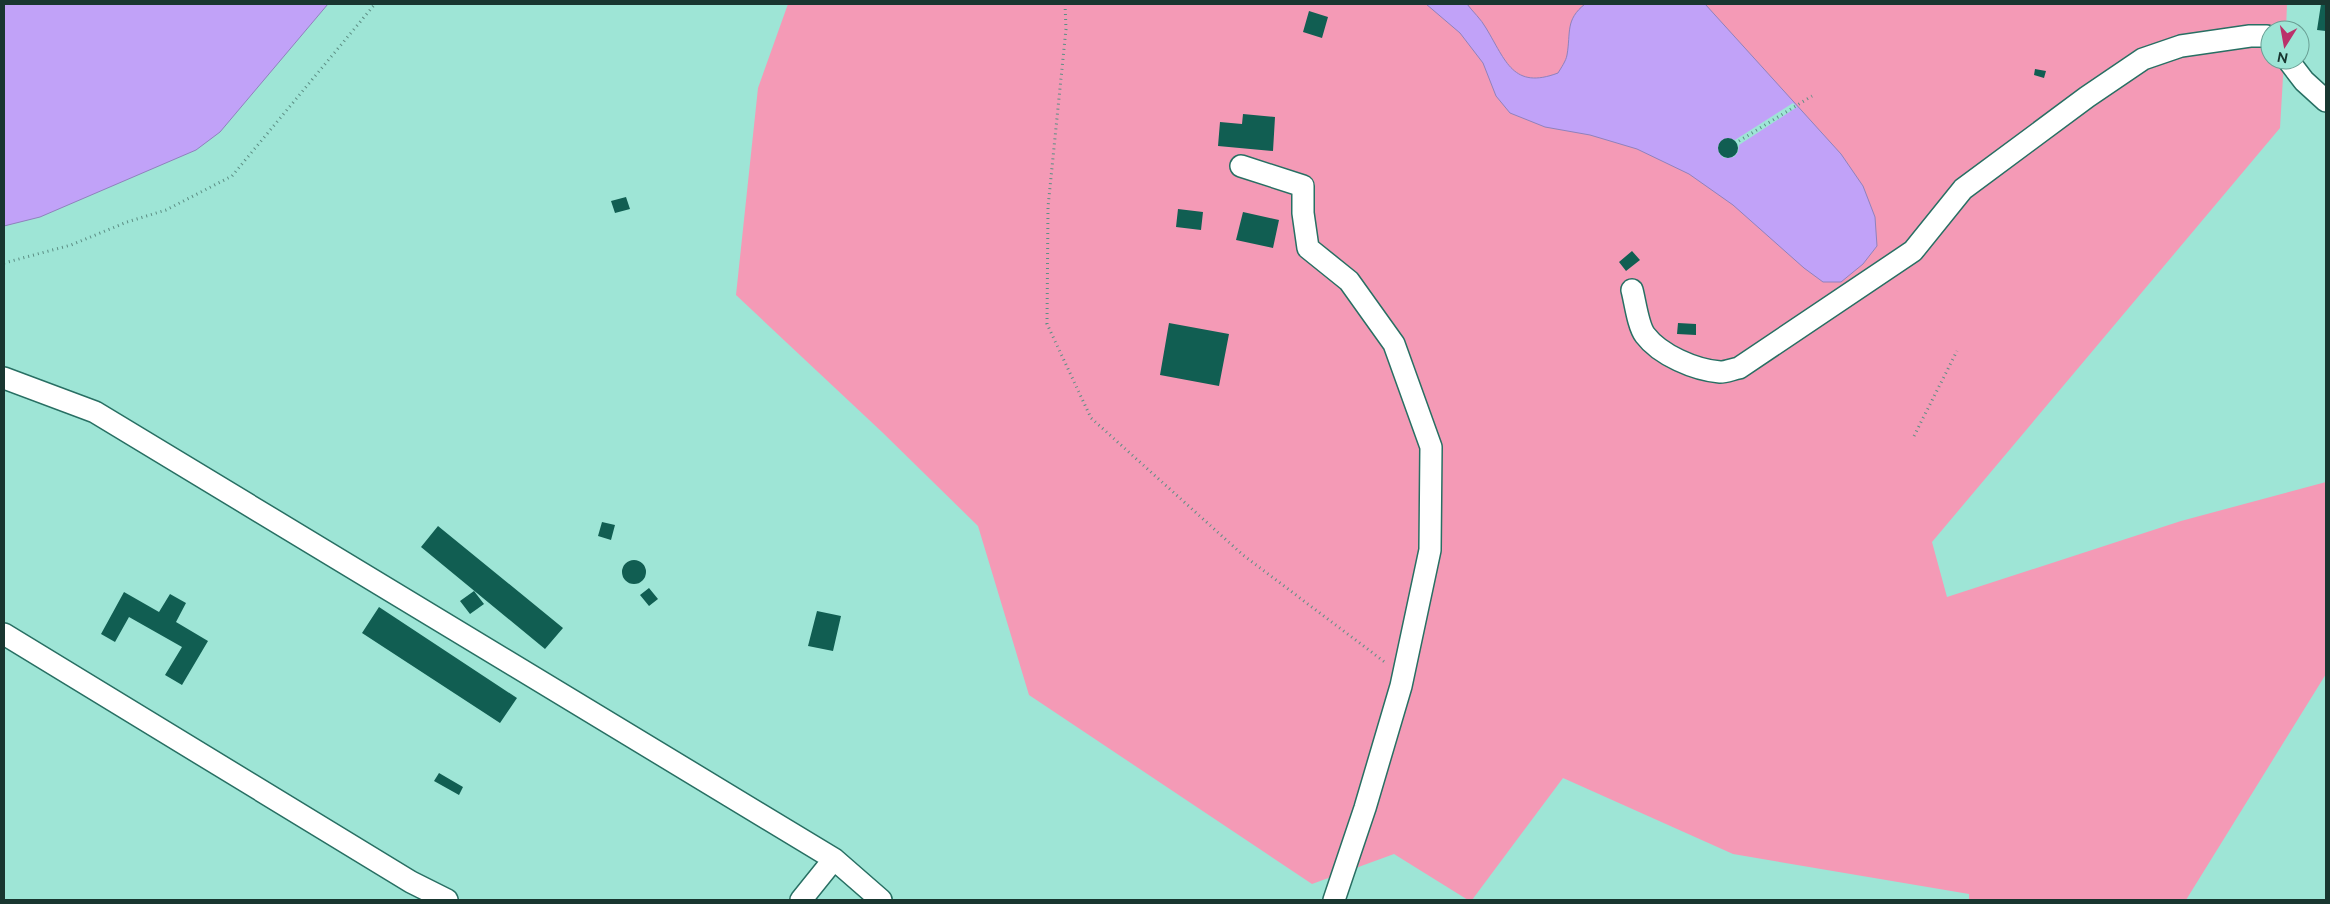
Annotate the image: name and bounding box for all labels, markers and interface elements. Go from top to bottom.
north arrow [2260,20,2310,70]
text: N [2276,49,2289,67]

